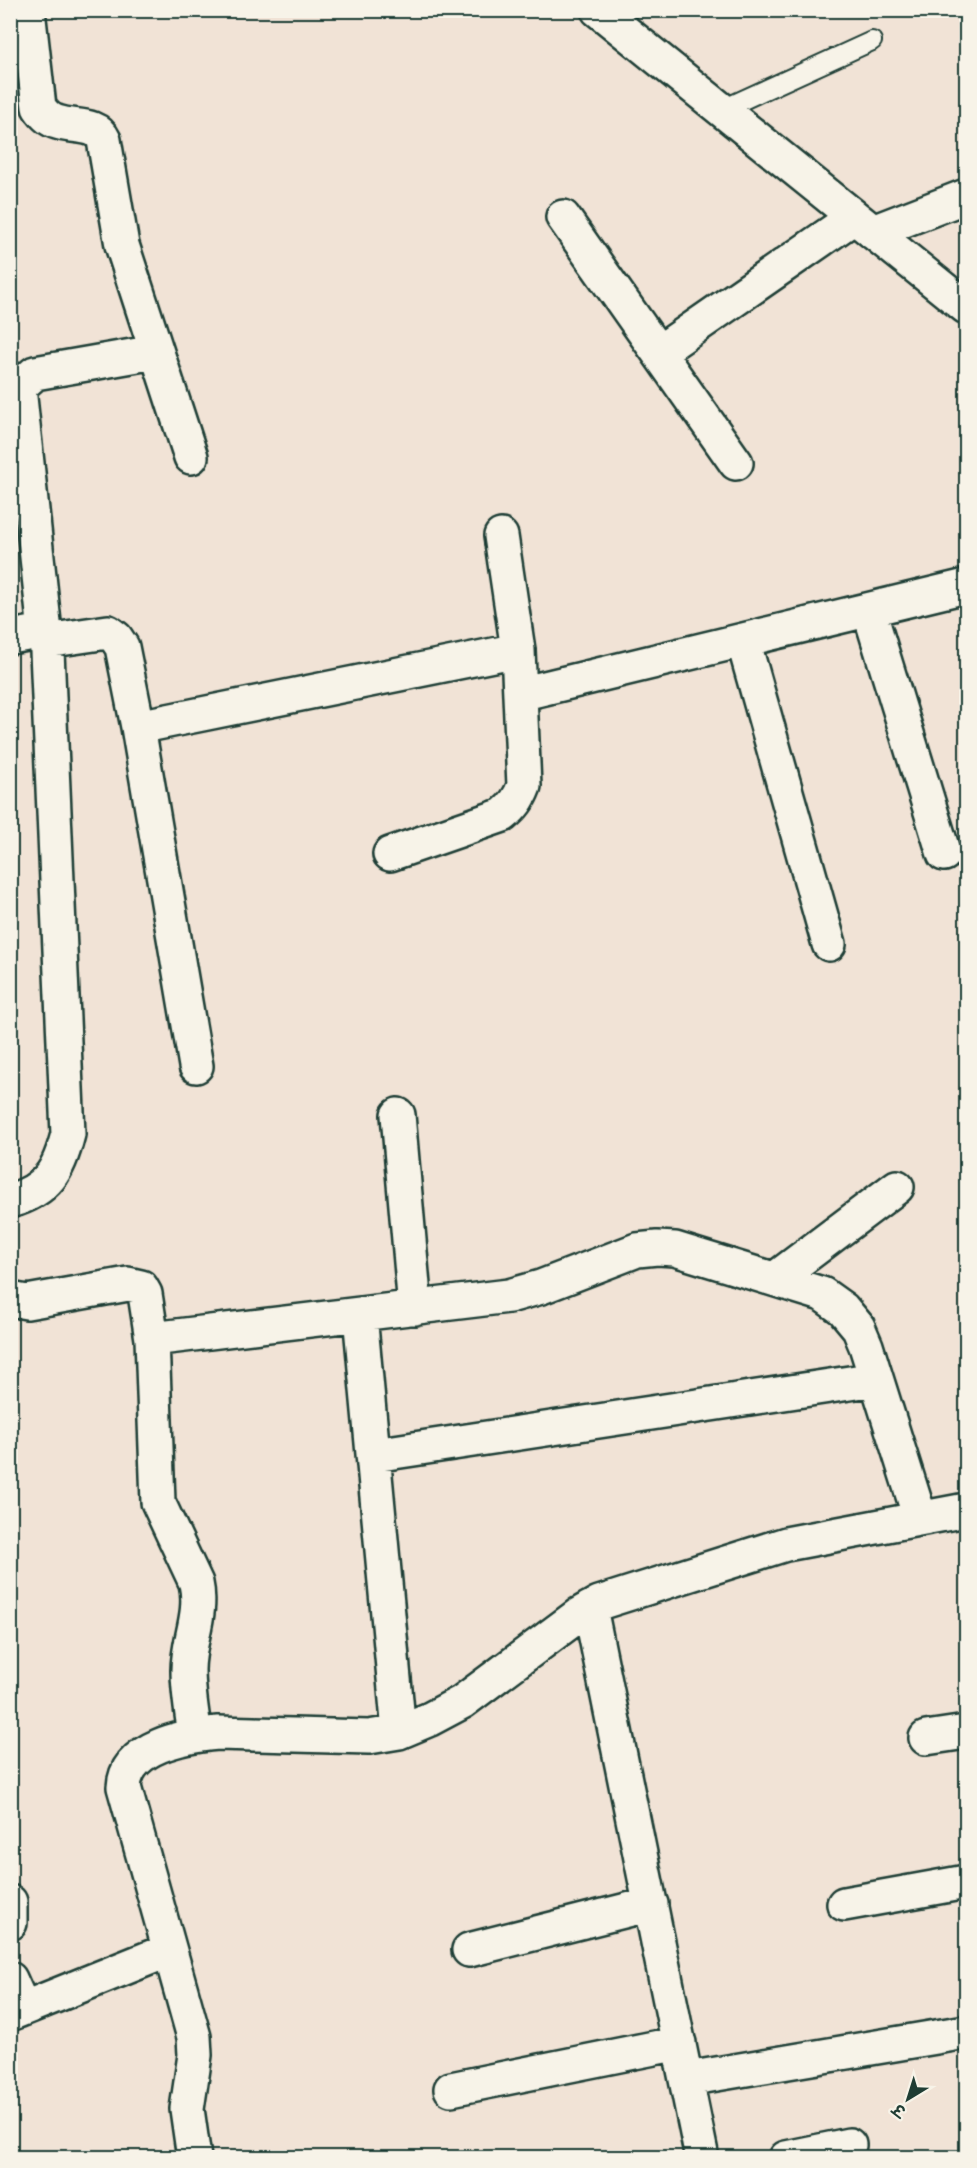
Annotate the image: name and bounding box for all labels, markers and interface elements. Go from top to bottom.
north arrow [878,2069,938,2129]
text: उ [887,2099,911,2124]

